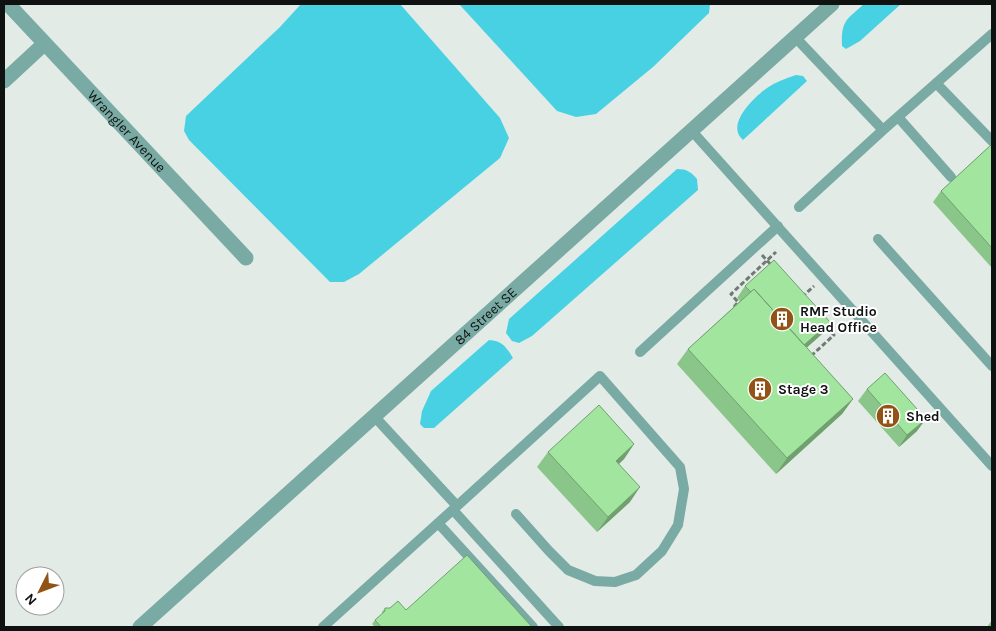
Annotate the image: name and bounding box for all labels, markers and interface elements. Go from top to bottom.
street label: Wrangler Avenue [84,86,170,176]
street label: 84 Street SE [451,283,520,348]
place label: RMF Studio Head Office [800,303,877,336]
building icon: RMF Studio Head Office [769,306,795,332]
building icon: Stage 3 [747,376,773,402]
place label: Stage 3 [778,381,828,398]
building icon: Shed [875,403,901,429]
place label: Shed [906,408,940,425]
north arrow [15,566,65,616]
text: N [21,590,40,609]

